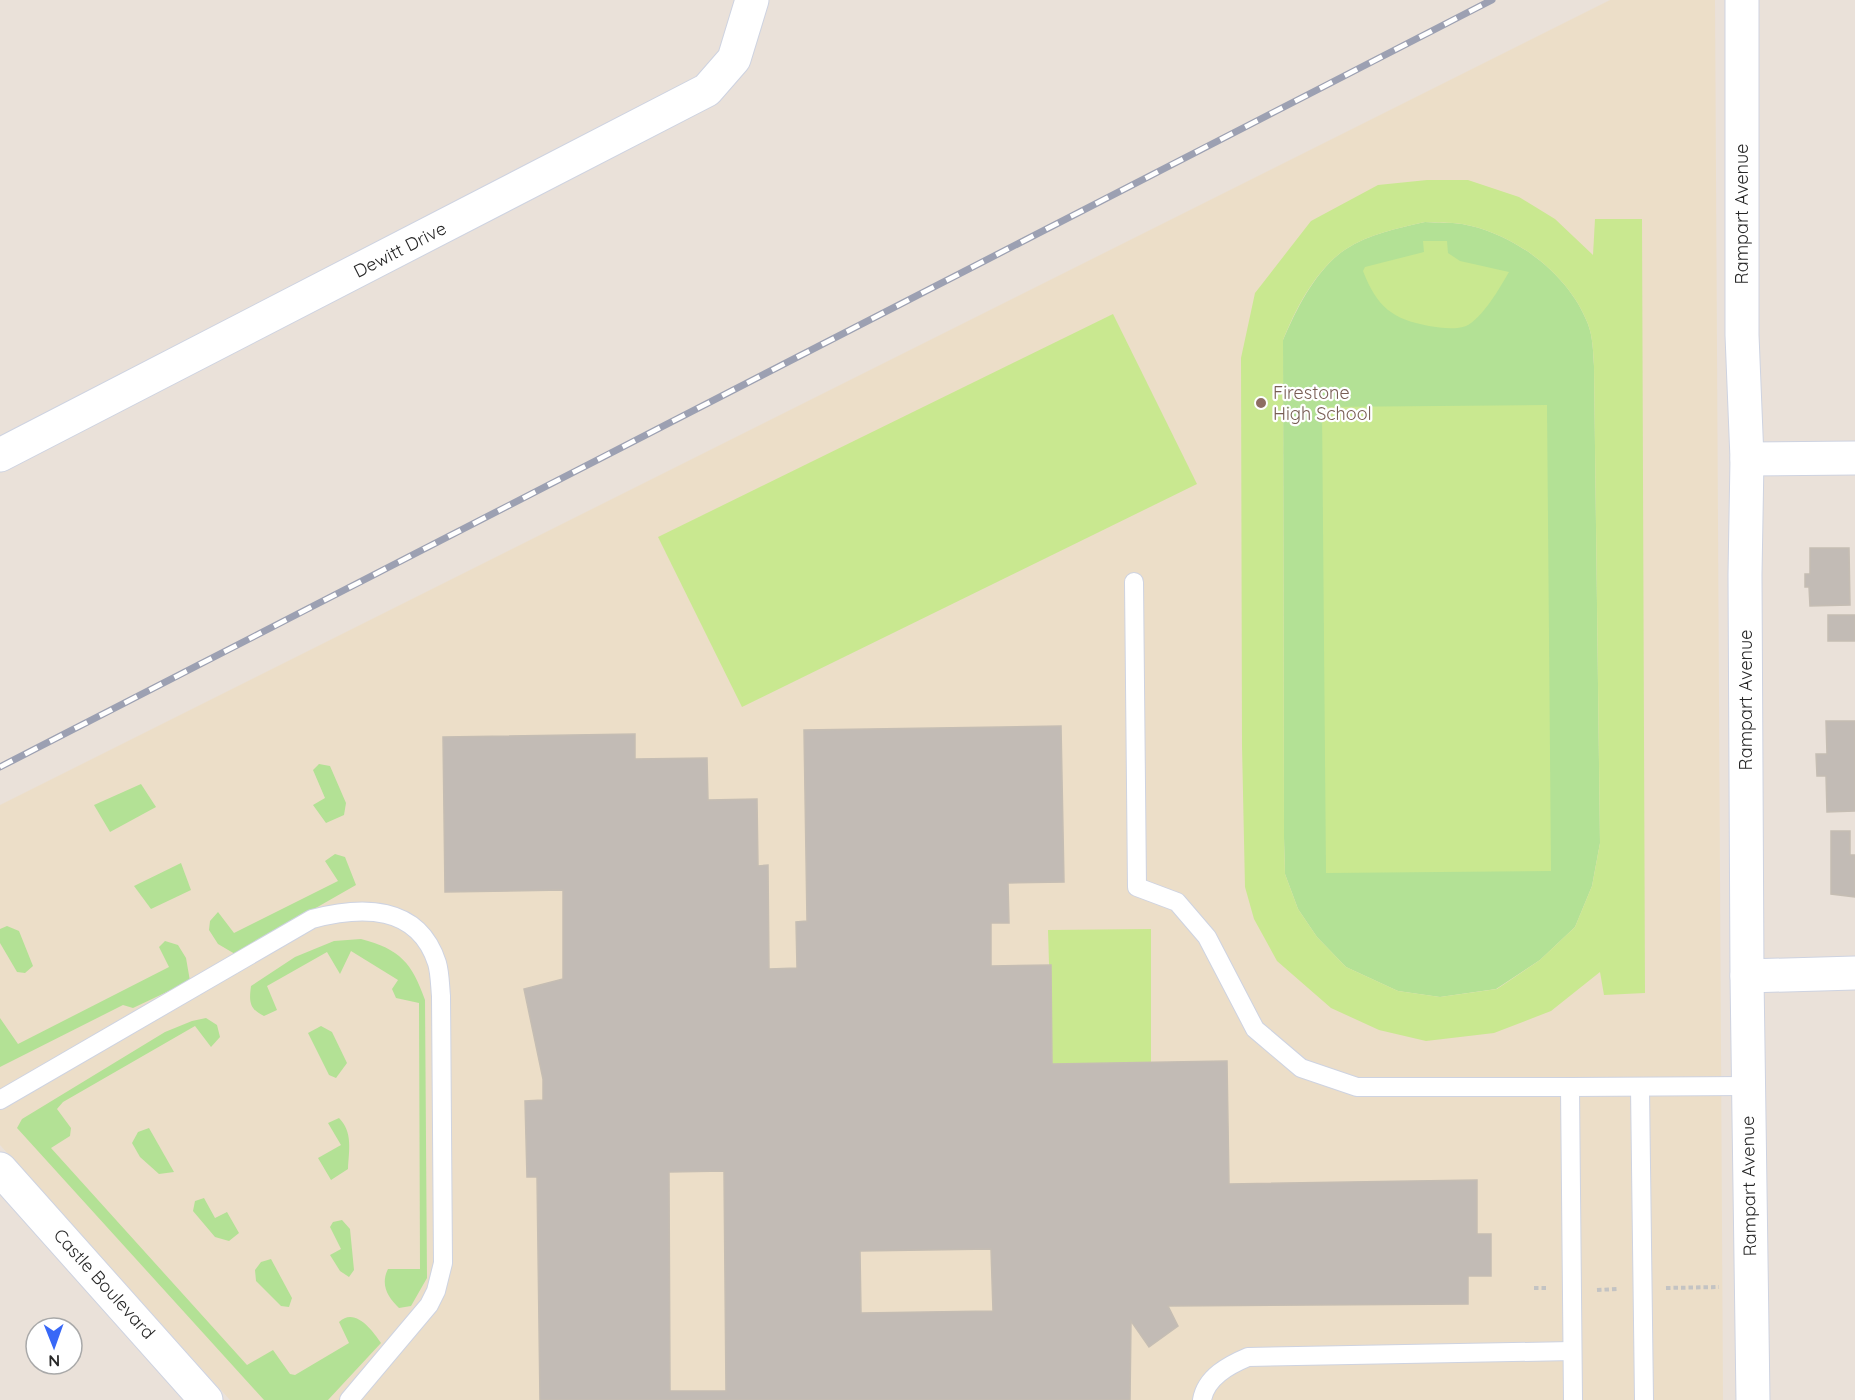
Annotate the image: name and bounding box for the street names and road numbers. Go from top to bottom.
street label: Rampart Avenue [1730,144,1753,284]
street label: Dewitt Drive [350,216,450,283]
street label: Rampart Avenue [1734,630,1757,770]
street label: Rampart Avenue [1736,1115,1761,1257]
street label: Castle Boulevard [49,1224,160,1344]

